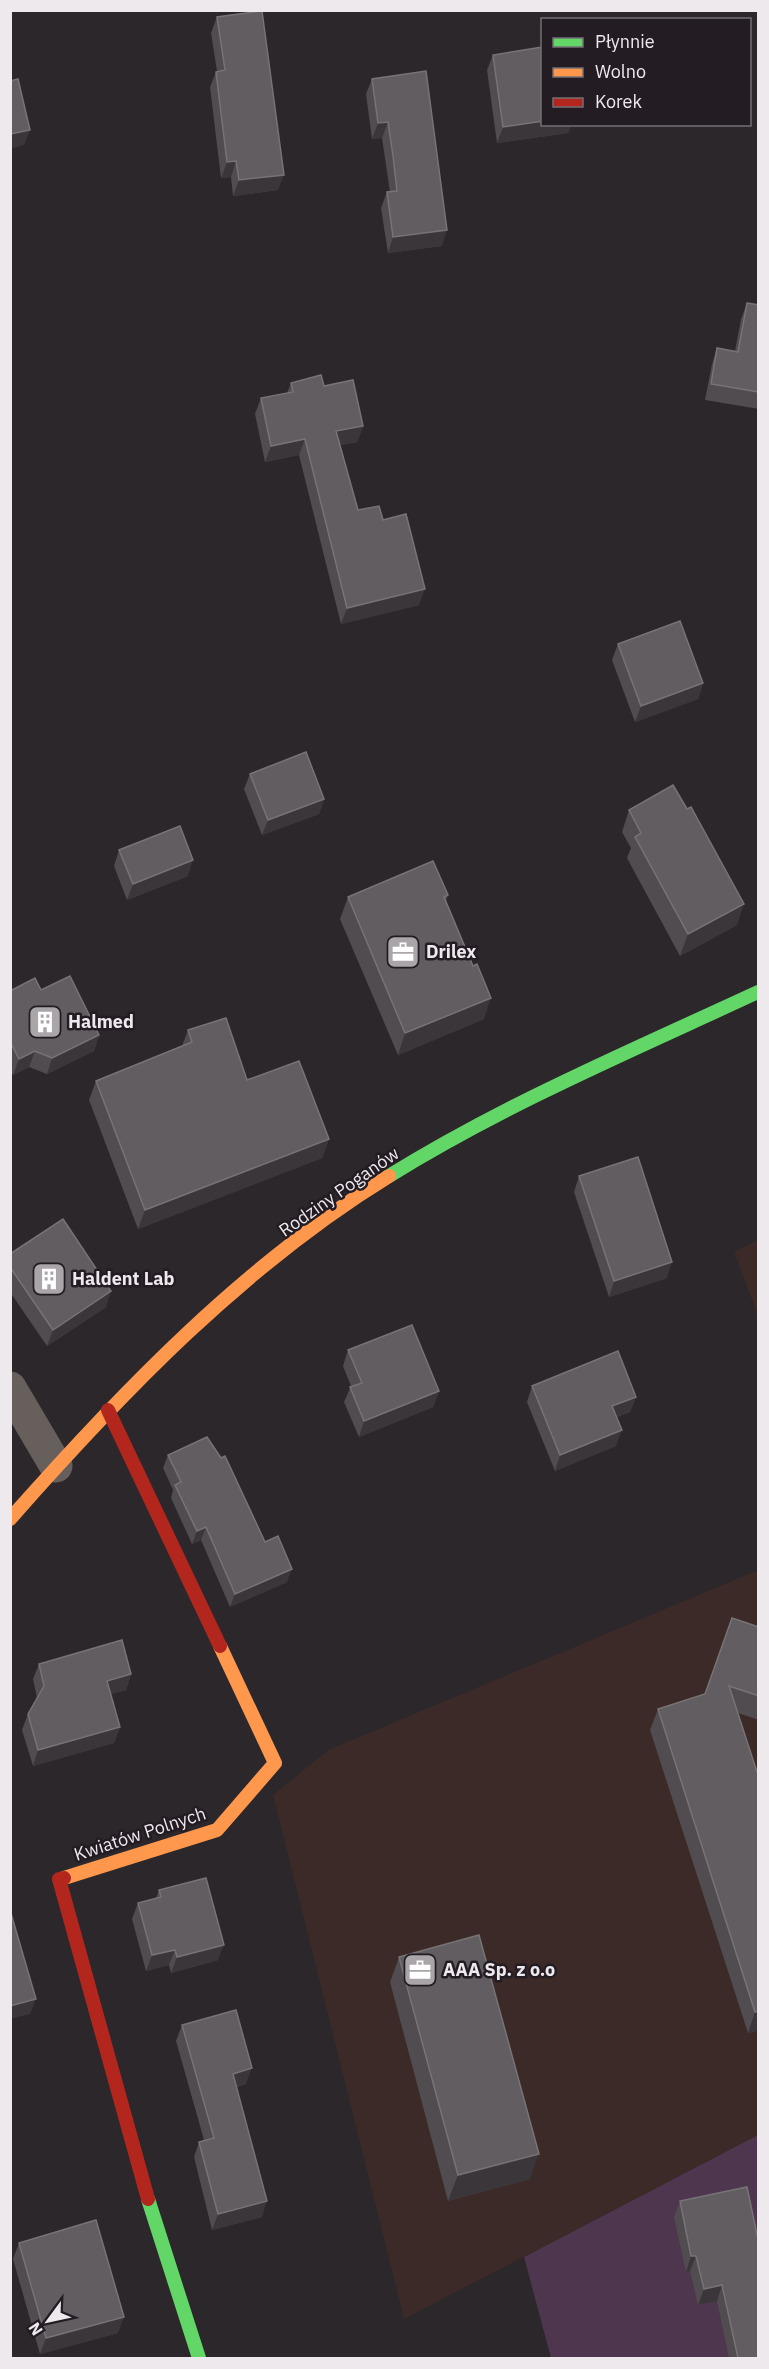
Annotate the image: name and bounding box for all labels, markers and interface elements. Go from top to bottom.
legend [541,18,751,126]
text: Płynnie [595,30,655,53]
text: Wolno [595,60,646,83]
text: Korek [595,90,642,113]
office icon: Drilex [385,934,421,970]
place label: Drilex [426,940,476,963]
building icon: Halmed [27,1004,63,1040]
place label: Halmed [68,1010,134,1033]
street label: Rodziny Poganów [274,1141,403,1242]
building icon: Haldent Lab [31,1261,67,1297]
place label: Haldent Lab [72,1267,175,1290]
street label: Kwiatów Polnych [71,1801,209,1866]
office icon: AAA Sp. z o.o [402,1952,438,1988]
place label: AAA Sp. z o.o [443,1958,555,1981]
north arrow [18,2291,78,2351]
text: N [24,2319,47,2339]

